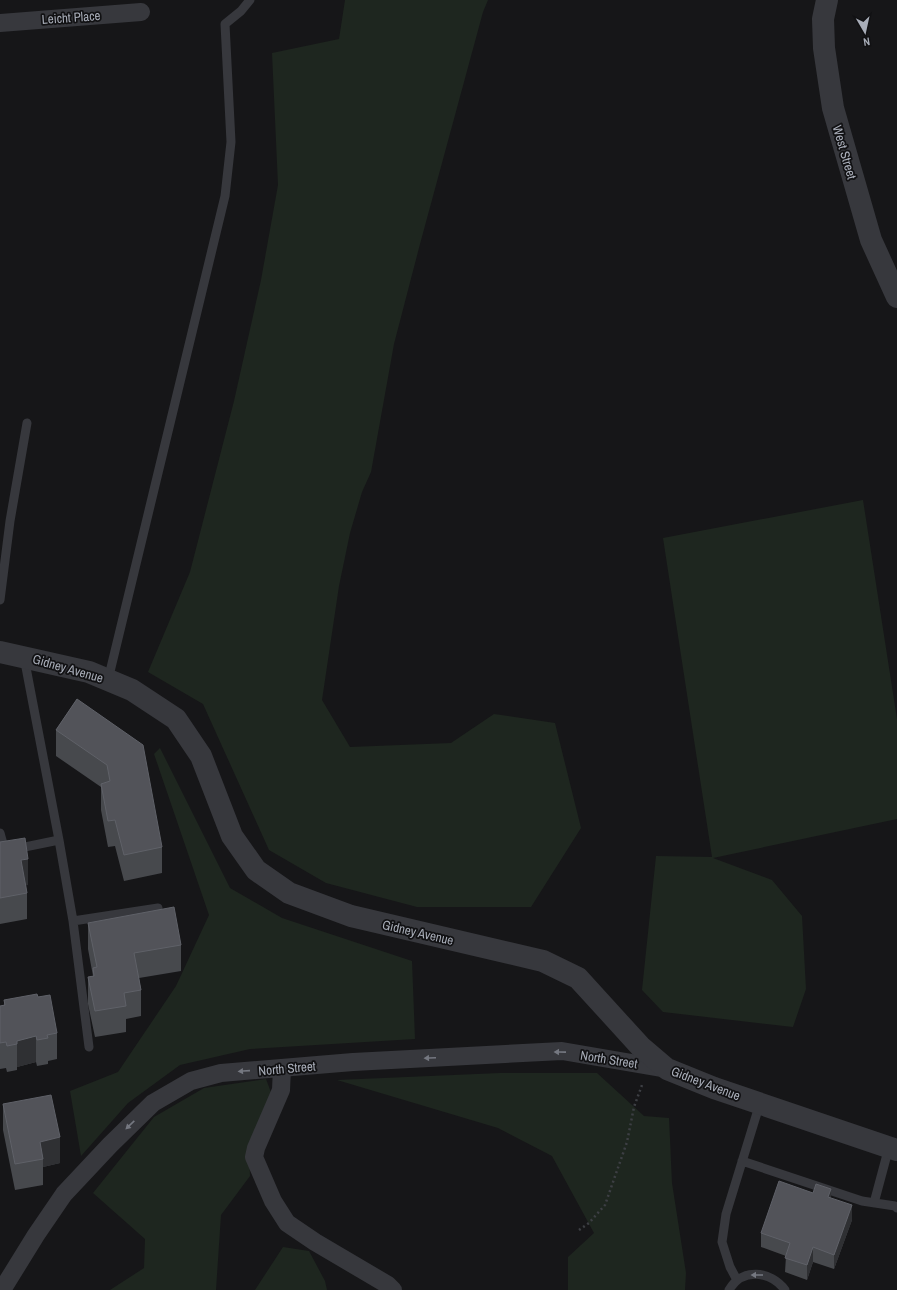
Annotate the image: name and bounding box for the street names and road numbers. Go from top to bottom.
street label: Leicht Place [41,7,101,28]
street label: West Street [829,123,860,181]
street label: Gidney Avenue [31,650,105,687]
street label: Gidney Avenue [381,916,455,949]
street label: North Street [579,1047,639,1072]
street label: North Street [258,1058,316,1079]
street label: Gidney Avenue [669,1062,743,1104]

